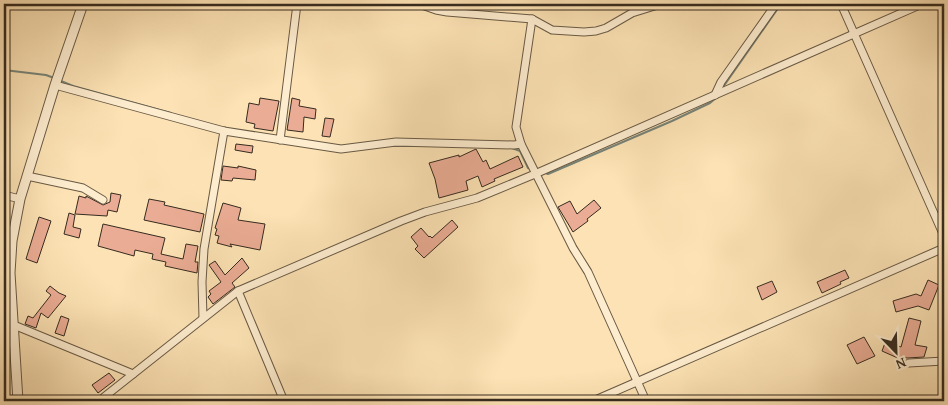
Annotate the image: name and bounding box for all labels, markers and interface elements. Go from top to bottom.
north arrow [870,328,920,378]
text: N [892,353,909,375]

